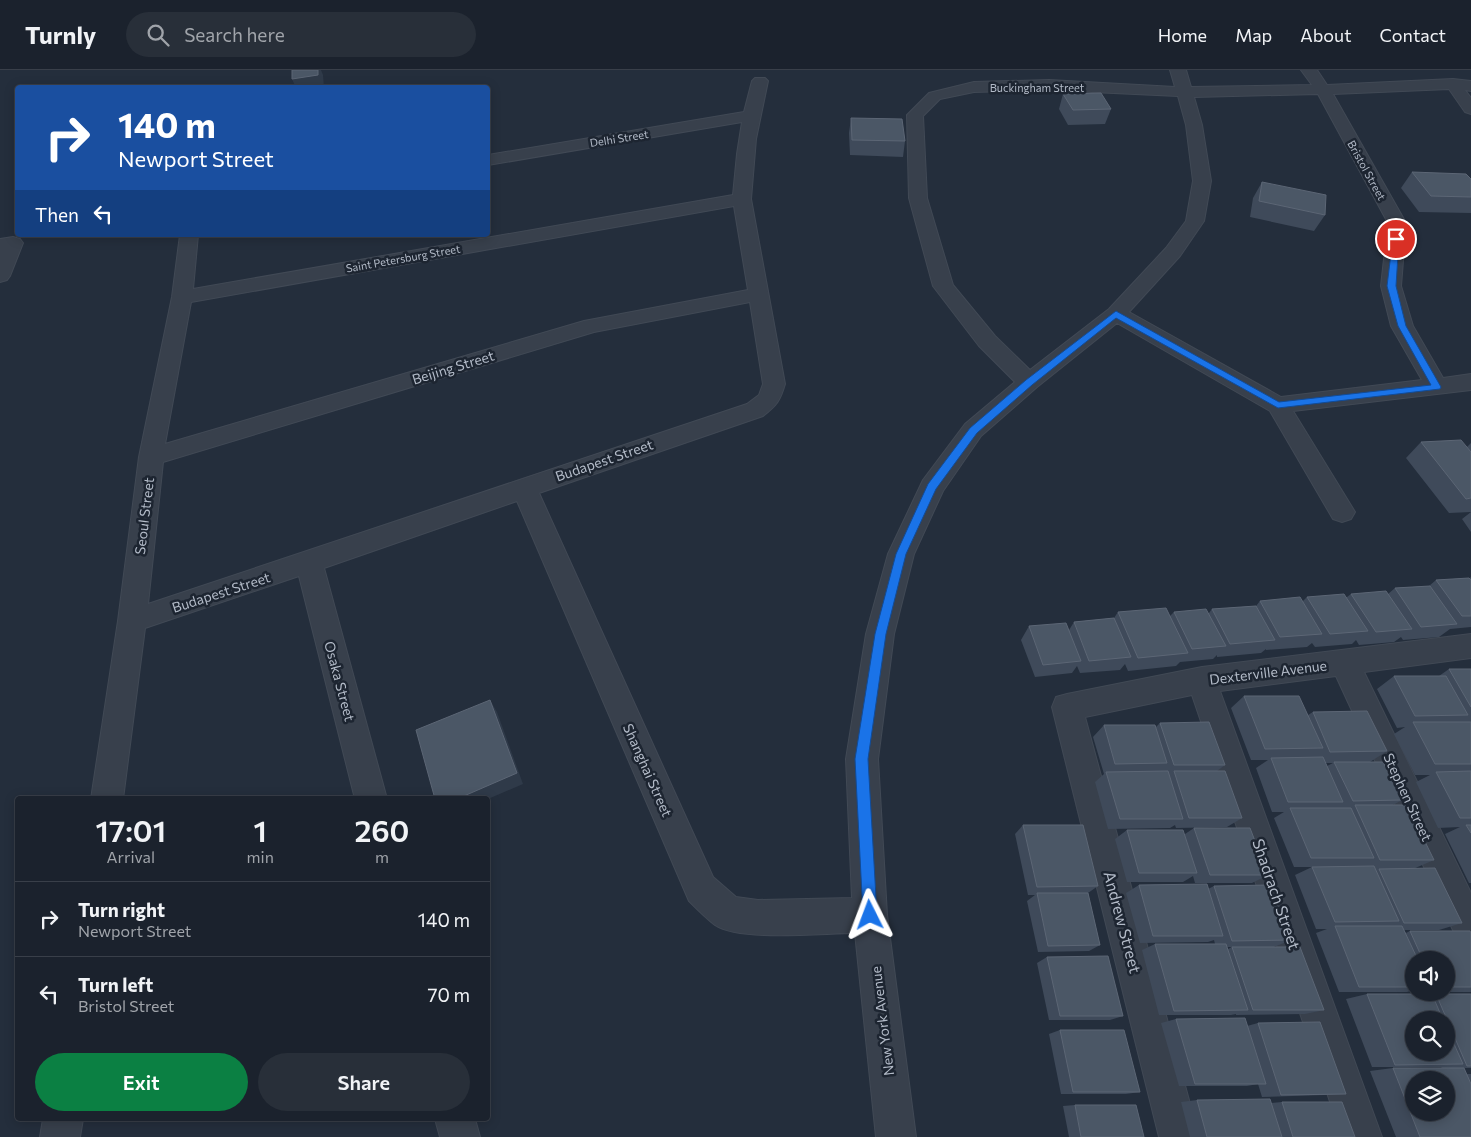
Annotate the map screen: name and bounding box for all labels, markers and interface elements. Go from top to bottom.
search box [126,12,476,57]
text: Turnly [25,20,96,49]
icon: search [144,21,172,49]
text: Search here [184,23,285,46]
text: Home [1158,24,1207,46]
text: Map [1235,24,1272,46]
text: About [1300,24,1352,46]
text: Contact [1380,24,1446,46]
street label: Buckingham Street [990,81,1085,94]
text: 140 m [118,102,216,145]
icon: right [35,105,100,170]
street label: Delhi Street [589,127,650,149]
street label: Bristol Street [1345,138,1389,203]
text: Newport Street [118,145,274,172]
icon: left [89,200,117,228]
text: Then [35,203,79,226]
pin [1375,218,1417,260]
icon: arrive [1382,225,1410,253]
street label: Saint Petersburg Street [345,241,462,274]
street label: Beijing Street [410,346,496,388]
street label: Budapest Street [553,435,655,485]
street label: Seoul Street [131,476,157,556]
street label: Budapest Street [170,568,272,616]
street label: Osaka Street [321,639,359,723]
street label: Dexterville Avenue [1208,656,1328,688]
street label: Shanghai Street [620,721,676,820]
street label: Stephen Street [1380,750,1436,844]
text: 17:01 [96,811,166,848]
text: 1 [254,811,267,848]
text: 260 [354,811,409,848]
street label: Shadrach Street [1249,836,1305,952]
text: Arrival [107,847,155,866]
text: min [247,847,274,866]
text: m [375,847,389,866]
street label: Andrew Street [1100,869,1146,976]
position arrow [843,888,895,940]
text: Turn right [78,898,165,921]
icon: right [35,905,63,933]
text: 140 m [418,908,470,931]
text: Newport Street [78,921,191,940]
map controls [1405,951,1455,1121]
button: sound [1405,951,1455,1001]
street label: New York Avenue [867,965,897,1077]
text: Turn left [78,973,153,996]
icon: left [35,980,63,1008]
text: 70 m [427,983,470,1006]
text: Bristol Street [78,996,174,1015]
button: search [1405,1011,1455,1061]
button: Exit [35,1053,248,1111]
button: Share [258,1053,470,1111]
button: layers [1405,1071,1455,1121]

